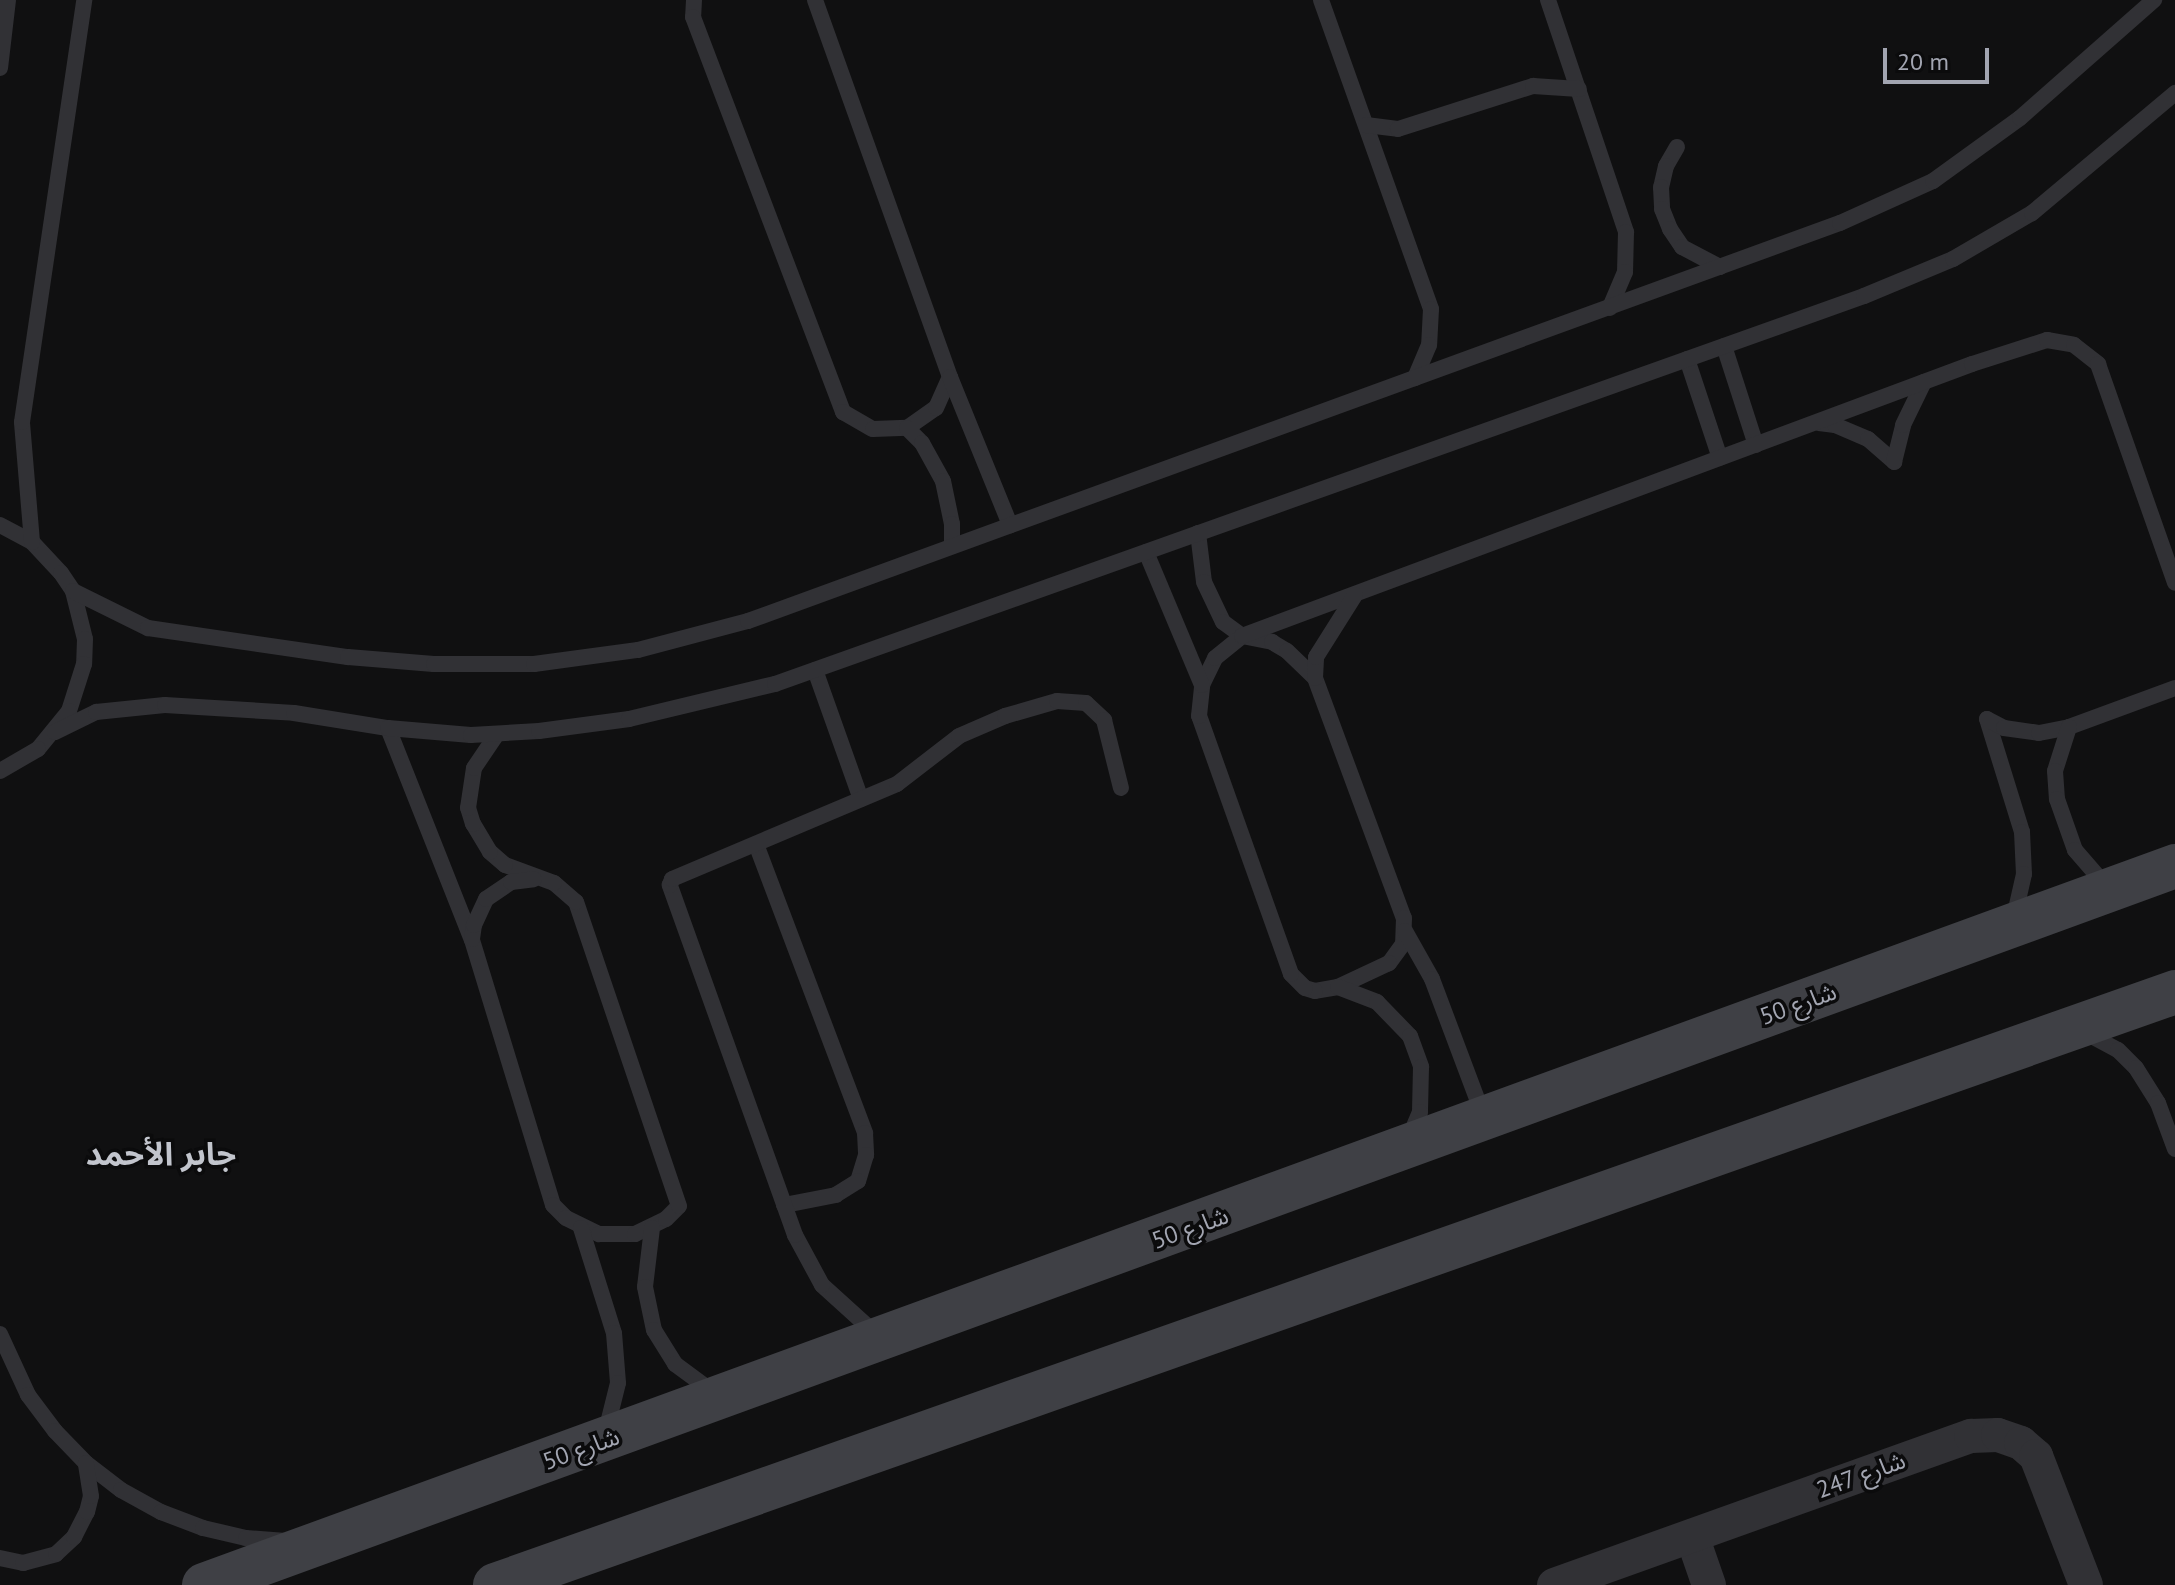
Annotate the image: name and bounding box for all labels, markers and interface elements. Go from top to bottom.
scale bar [1887,32,1993,82]
text: 20 m [1897,46,1949,77]
street label: شارع 50 [1756,977,1840,1031]
district label: جابر الأحمد [86,1134,236,1172]
street label: شارع 50 [1148,1201,1232,1255]
street label: شارع 50 [539,1422,623,1476]
street label: شارع 247 [1813,1446,1909,1504]

